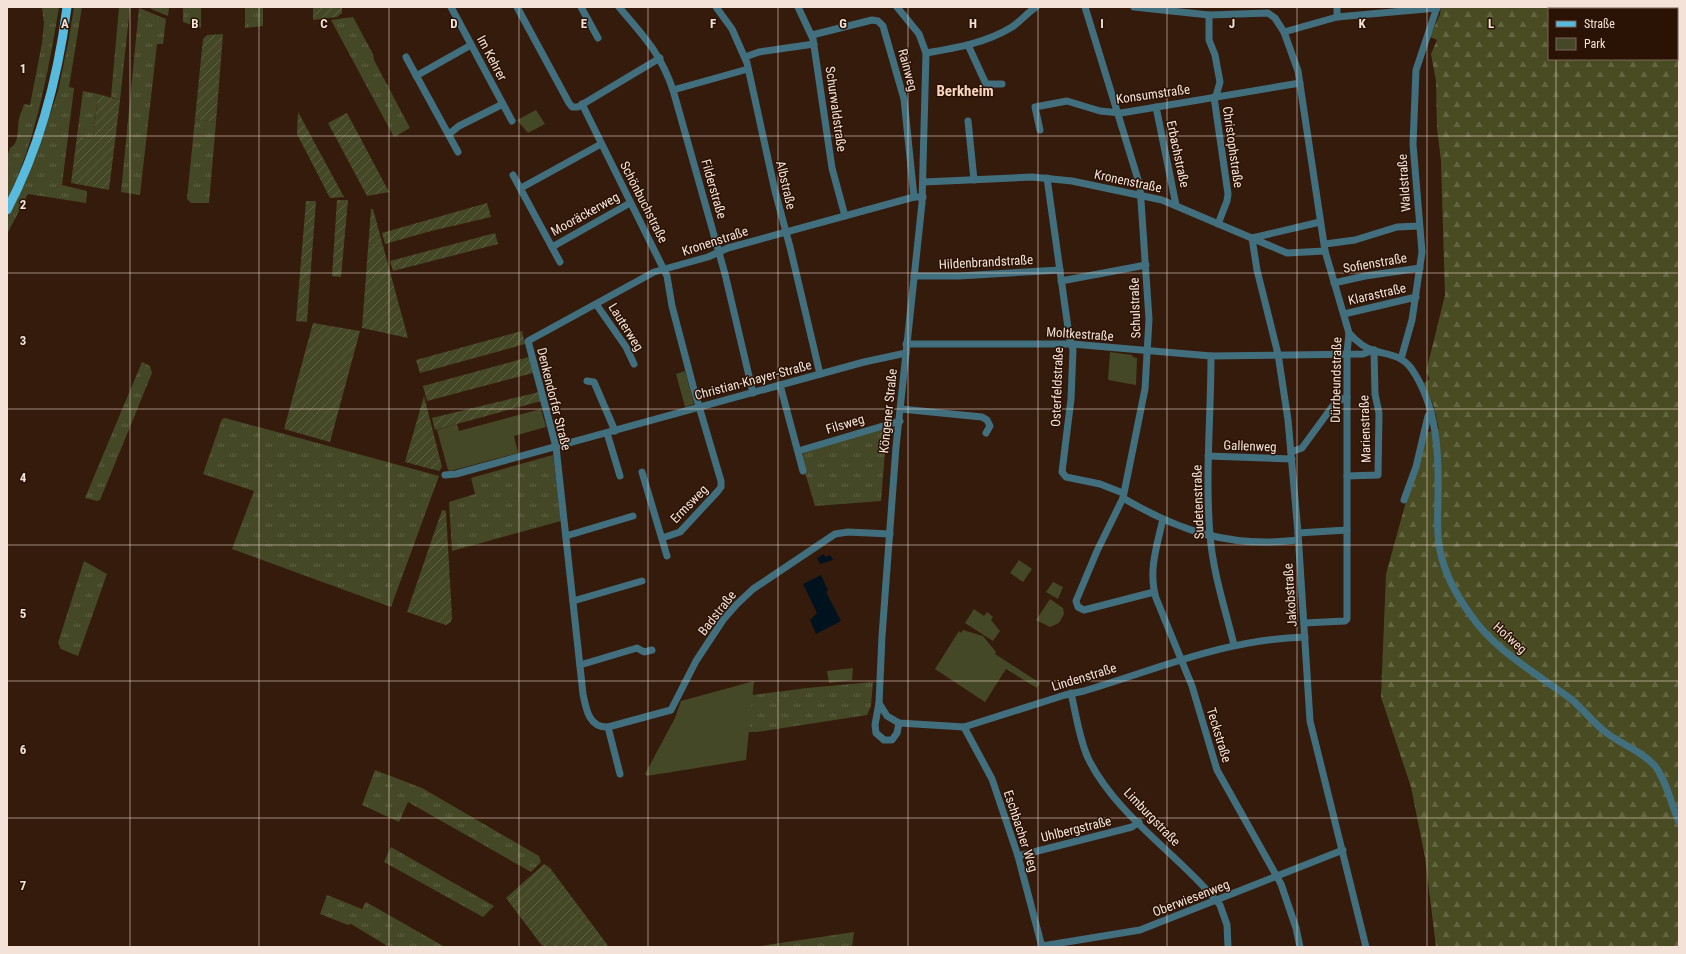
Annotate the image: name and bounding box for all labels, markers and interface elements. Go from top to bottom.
legend [1548,8,1678,60]
text: A [61,16,69,31]
text: B [191,16,199,31]
text: C [320,16,328,31]
text: D [450,16,458,31]
text: E [581,16,588,31]
text: F [710,16,716,31]
text: G [839,16,847,31]
text: H [969,16,977,31]
text: I [1100,16,1104,31]
text: J [1229,16,1235,31]
text: K [1358,16,1366,31]
text: L [1488,16,1494,31]
text: Straße [1584,17,1615,31]
street label: Im Kehrer [474,33,510,83]
text: Park [1584,37,1606,51]
street label: Rainweg [895,47,921,93]
text: 1 [20,61,26,76]
street label: Schurwaldstraße [823,65,849,153]
street label: Konsumstraße [1115,81,1191,107]
district label: Berkheim [936,82,994,100]
street label: Christophstraße [1220,105,1246,189]
street label: Erbachstraße [1164,119,1192,189]
street label: Waldstraße [1394,154,1414,212]
street label: Filderstraße [698,157,730,221]
street label: Schönbuchstraße [617,159,671,245]
street label: Albstraße [773,159,799,211]
street label: Kronenstraße [1093,167,1163,195]
street label: Mooräckerweg [548,189,622,239]
text: 2 [20,197,27,212]
street label: Kronenstraße [680,223,750,259]
street label: Sofienstraße [1342,250,1408,276]
street label: Hildenbrandstraße [938,252,1034,272]
street label: Schulstraße [1126,277,1144,339]
street label: Klarastraße [1347,280,1407,308]
street label: Lauterweg [605,300,647,354]
street label: Moltkestraße [1046,324,1114,344]
text: 3 [20,333,26,348]
street label: Dürrbeundstraße [1328,337,1344,423]
street label: Denkendorfer Straße [534,346,574,452]
street label: Osterfeldstraße [1048,347,1066,427]
street label: Christian-Knayer-Straße [693,357,813,403]
street label: Köngener Straße [876,368,900,454]
street label: Marienstraße [1356,395,1374,463]
street label: Filsweg [824,411,866,437]
street label: Gallenweg [1223,438,1277,454]
street label: Sudetenstraße [1189,465,1207,539]
text: 4 [20,470,27,485]
street label: Ermsweg [667,482,711,526]
street label: Jakobstraße [1280,563,1300,627]
street label: Badstraße [695,588,739,638]
text: 5 [20,606,27,621]
street label: Hofweg [1490,619,1530,657]
street label: Lindenstraße [1050,660,1118,694]
street label: Teckstraße [1204,706,1234,764]
text: 6 [20,742,27,757]
street label: Limburgstraße [1121,785,1183,849]
street label: Eschbacher Weg [1001,788,1041,874]
street label: Uhlbergstraße [1039,813,1113,845]
street label: Oberwiesenweg [1150,876,1232,920]
text: 7 [20,878,27,893]

